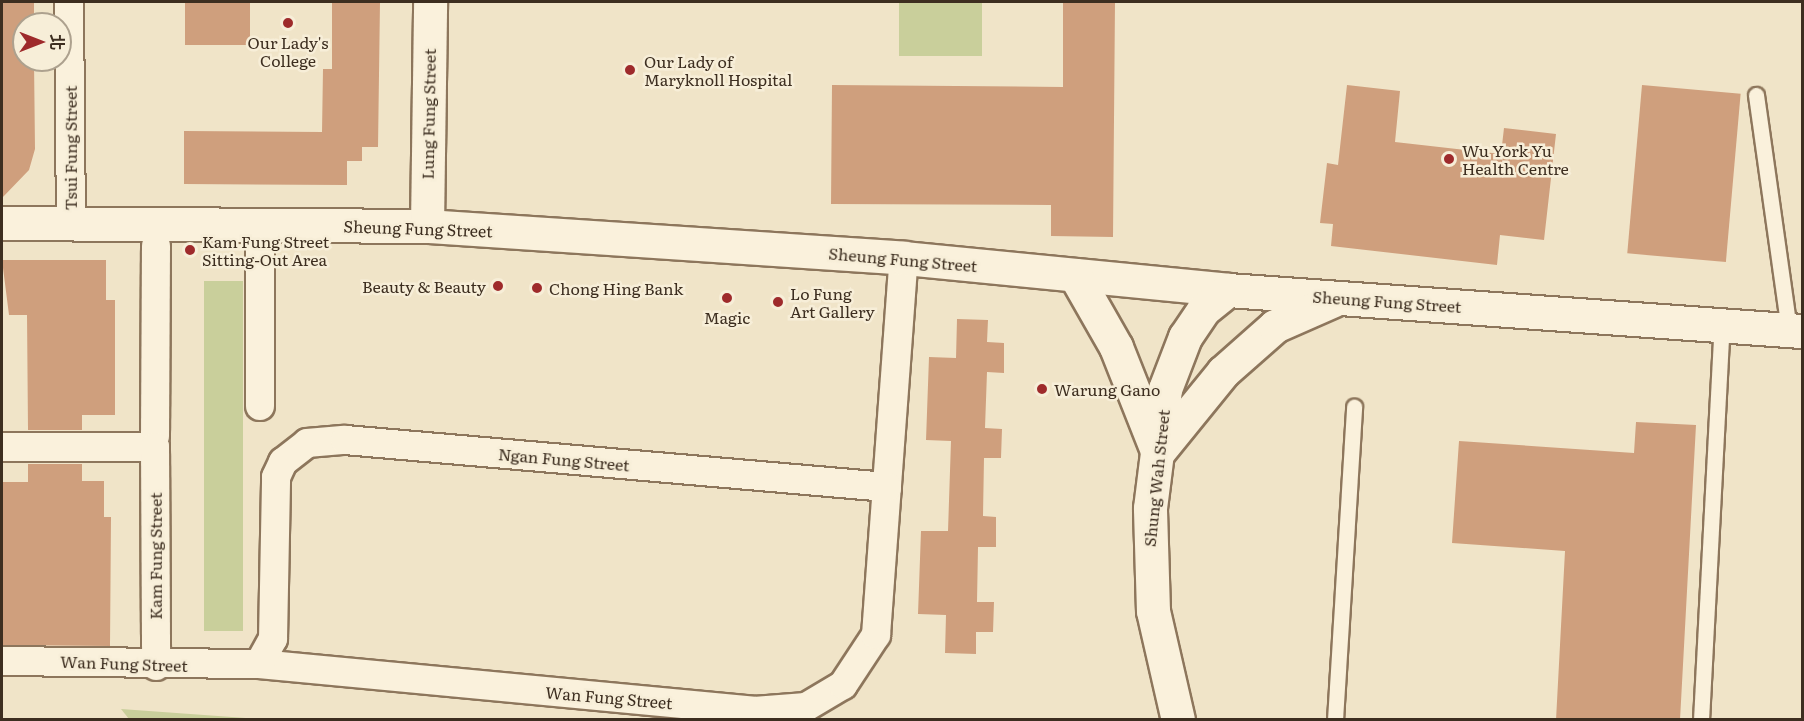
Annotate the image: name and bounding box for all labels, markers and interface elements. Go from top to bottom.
north arrow [12,12,72,72]
marker: Our Lady's College [281,16,295,30]
place label: Our Lady's College [248,32,328,70]
text: 北 [46,34,70,50]
street label: Lung Fung Street [417,48,439,180]
place label: Our Lady of Maryknoll Hospital [644,51,792,89]
marker: Our Lady of Maryknoll Hospital [621,61,639,79]
street label: Tsui Fung Street [60,86,80,210]
place label: Wu York Yu Health Centre [1462,140,1569,178]
marker: Wu York Yu Health Centre [1440,150,1458,168]
street label: Sheung Fung Street [343,216,493,240]
place label: Kam Fung Street Sitting-Out Area [202,231,329,269]
marker: Kam Fung Street Sitting-Out Area [183,243,197,257]
street label: Sheung Fung Street [828,243,978,275]
place label: Beauty & Beauty [362,276,486,296]
place label: Chong Hing Bank [549,278,683,298]
marker: Beauty & Beauty [491,279,505,293]
marker: Chong Hing Bank [530,281,544,295]
place label: Lo Fung Art Gallery [790,283,875,321]
street label: Sheung Fung Street [1312,286,1462,316]
marker: Magic [720,291,734,305]
marker: Lo Fung Art Gallery [771,295,785,309]
place label: Magic [704,307,750,327]
place label: Warung Gano [1054,379,1160,399]
marker: Warung Gano [1035,382,1049,396]
street label: Shung Wah Street [1139,408,1173,548]
street label: Ngan Fung Street [498,444,630,474]
street label: Kam Fung Street [145,492,165,620]
street label: Wan Fung Street [60,651,188,675]
street label: Wan Fung Street [545,682,673,712]

